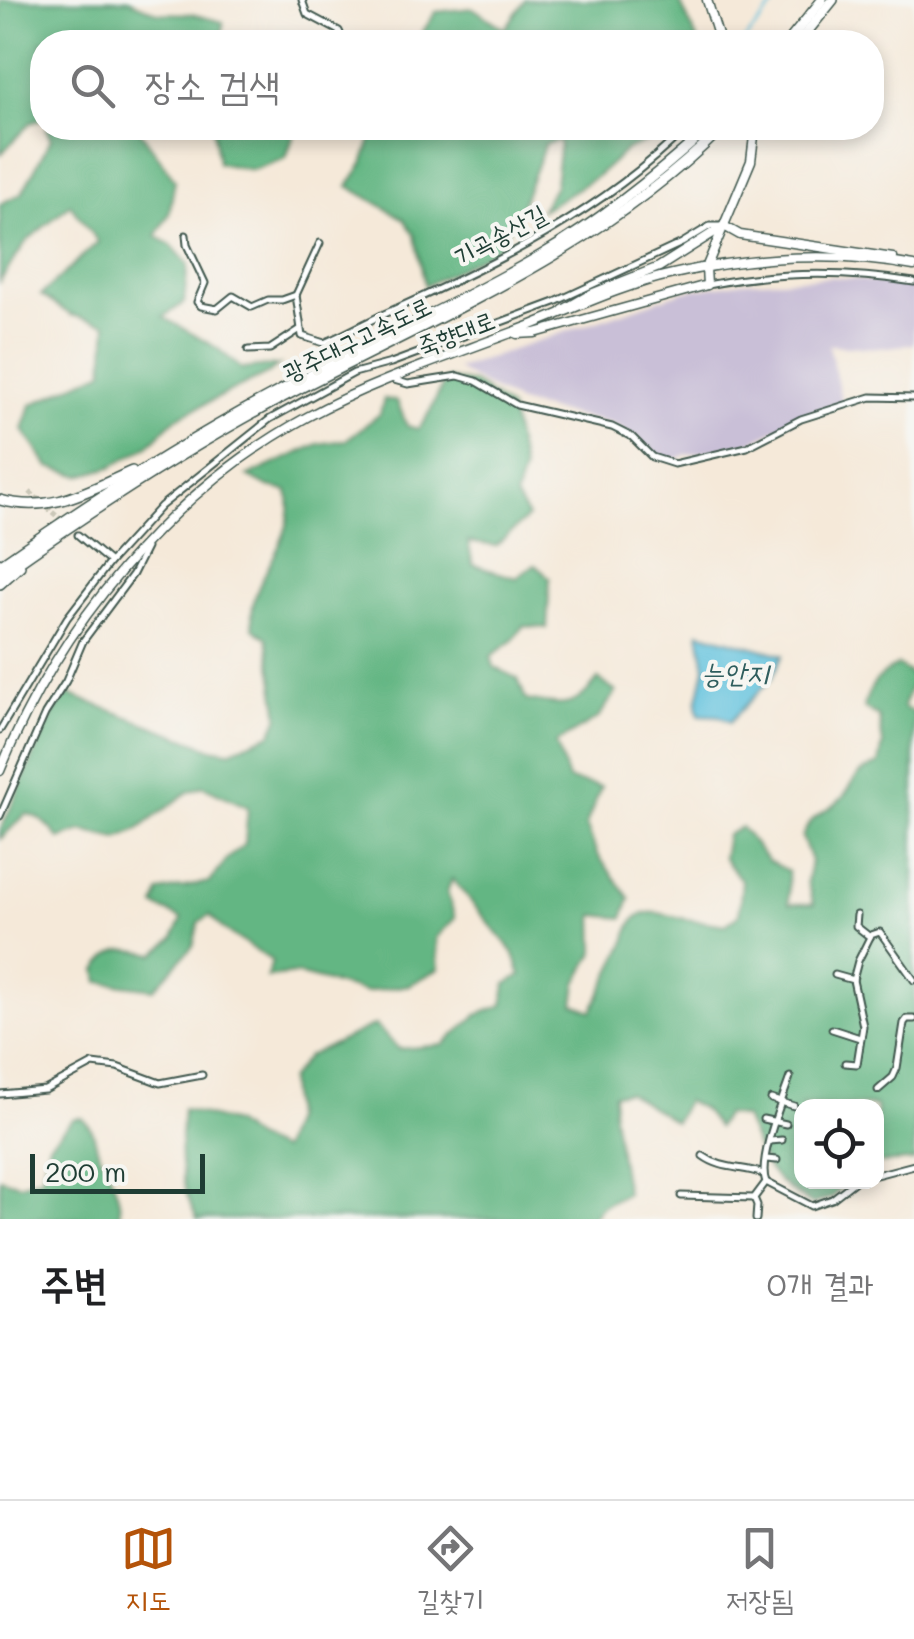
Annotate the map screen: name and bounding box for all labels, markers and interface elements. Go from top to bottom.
search box [30,30,884,140]
icon: search [65,58,120,113]
text: 장소 검색 [145,59,279,109]
street label: 기곡송산길 [448,196,551,272]
street label: 광주대구고속도로 [277,288,436,388]
street label: 죽향대로 [412,303,499,361]
water label: 능안지 [701,654,771,690]
map controls [794,1099,884,1189]
button: locate [794,1099,884,1189]
scale bar [30,1149,205,1194]
text: 200 m [45,1153,126,1189]
text: 주변 [40,1255,108,1310]
text: 0개 결과 [767,1262,874,1304]
tab: 지도 [121,1521,176,1620]
tab: 길찾기 [417,1521,484,1620]
tab: 저장됨 [726,1521,793,1620]

